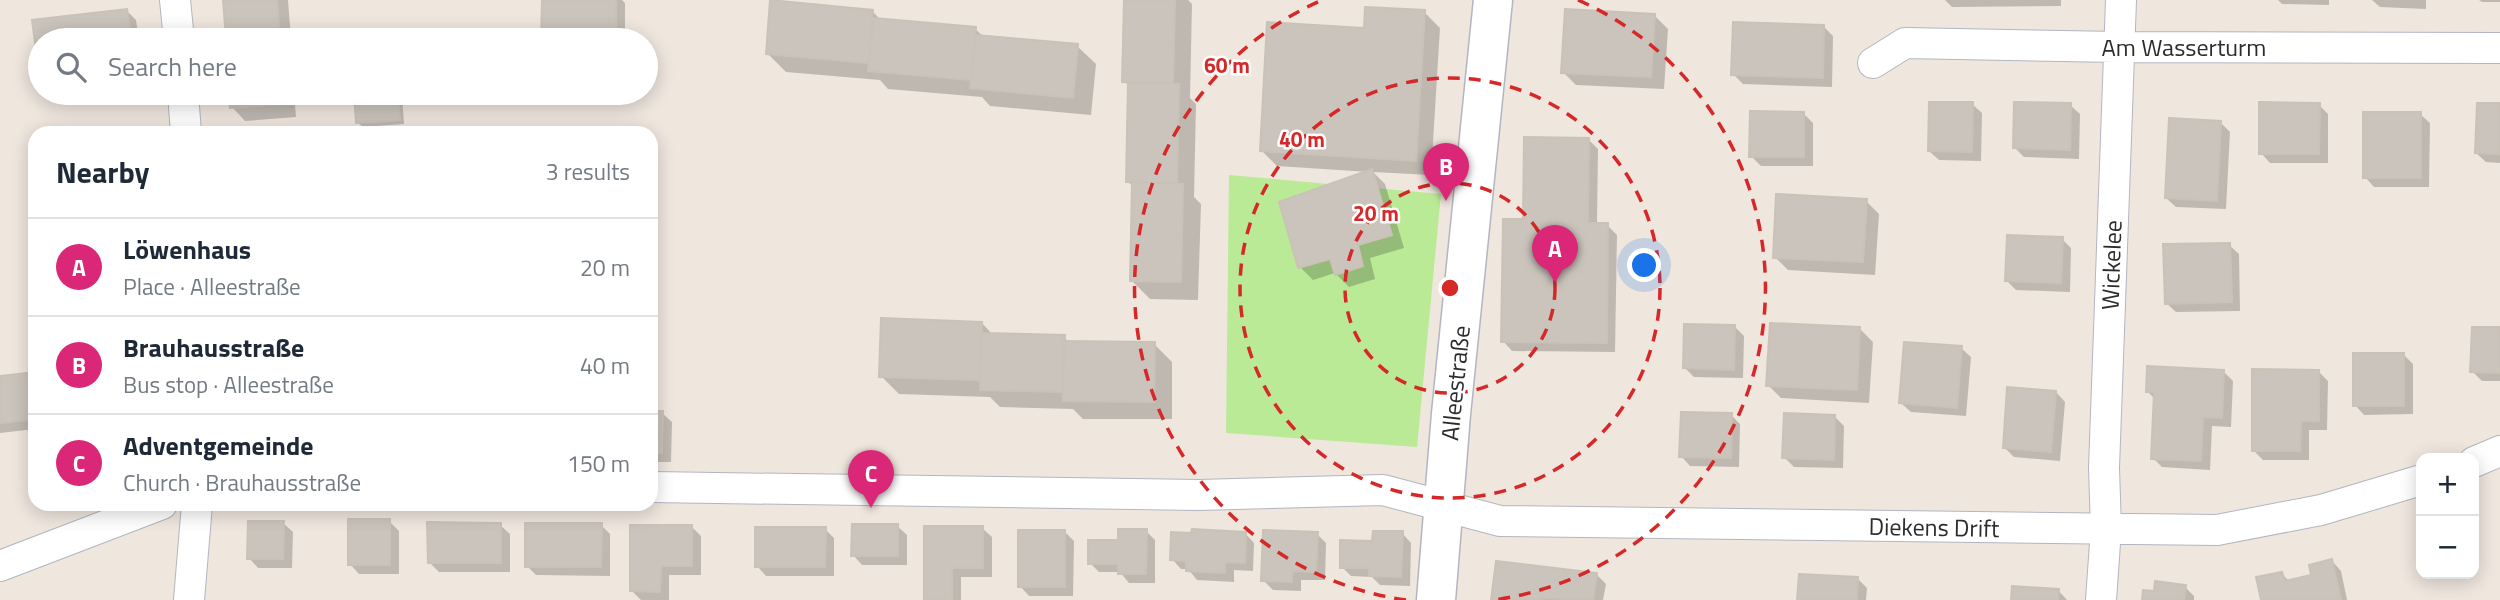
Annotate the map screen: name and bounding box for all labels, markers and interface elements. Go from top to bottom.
search box [28,28,658,105]
street label: Am Wasserturm [2102,29,2266,65]
text: Search here [108,47,237,86]
icon: search [52,48,90,86]
text: 60 m [1204,49,1250,81]
text: 40 m [1279,123,1325,155]
pin: B [1423,143,1469,201]
text: Nearby [56,149,149,195]
text: 3 results [546,154,630,189]
text: 20 m [1353,197,1399,229]
street label: Wickelee [2091,219,2131,311]
pin: A [1532,225,1578,283]
text: Löwenhaus [123,230,251,269]
your location [1627,248,1661,282]
text: A [72,250,86,285]
text: 20 m [580,250,630,285]
text: Place · Alleestraße [123,269,301,304]
centre of rings [1438,276,1462,300]
street label: Alleestraße [1431,324,1479,442]
text: Brauhausstraße [123,328,304,367]
text: B [72,348,86,383]
text: 40 m [580,348,630,383]
text: Bus stop · Alleestraße [123,367,334,402]
text: Adventgemeinde [123,426,314,465]
text: C [73,446,85,481]
text: 150 m [567,446,630,481]
pin: C [848,450,894,508]
map controls [2416,453,2479,579]
button: + [2416,453,2479,516]
text: Church · Brauhausstraße [123,465,361,500]
street label: Diekens Drift [1868,508,2000,546]
button: − [2416,516,2479,579]

